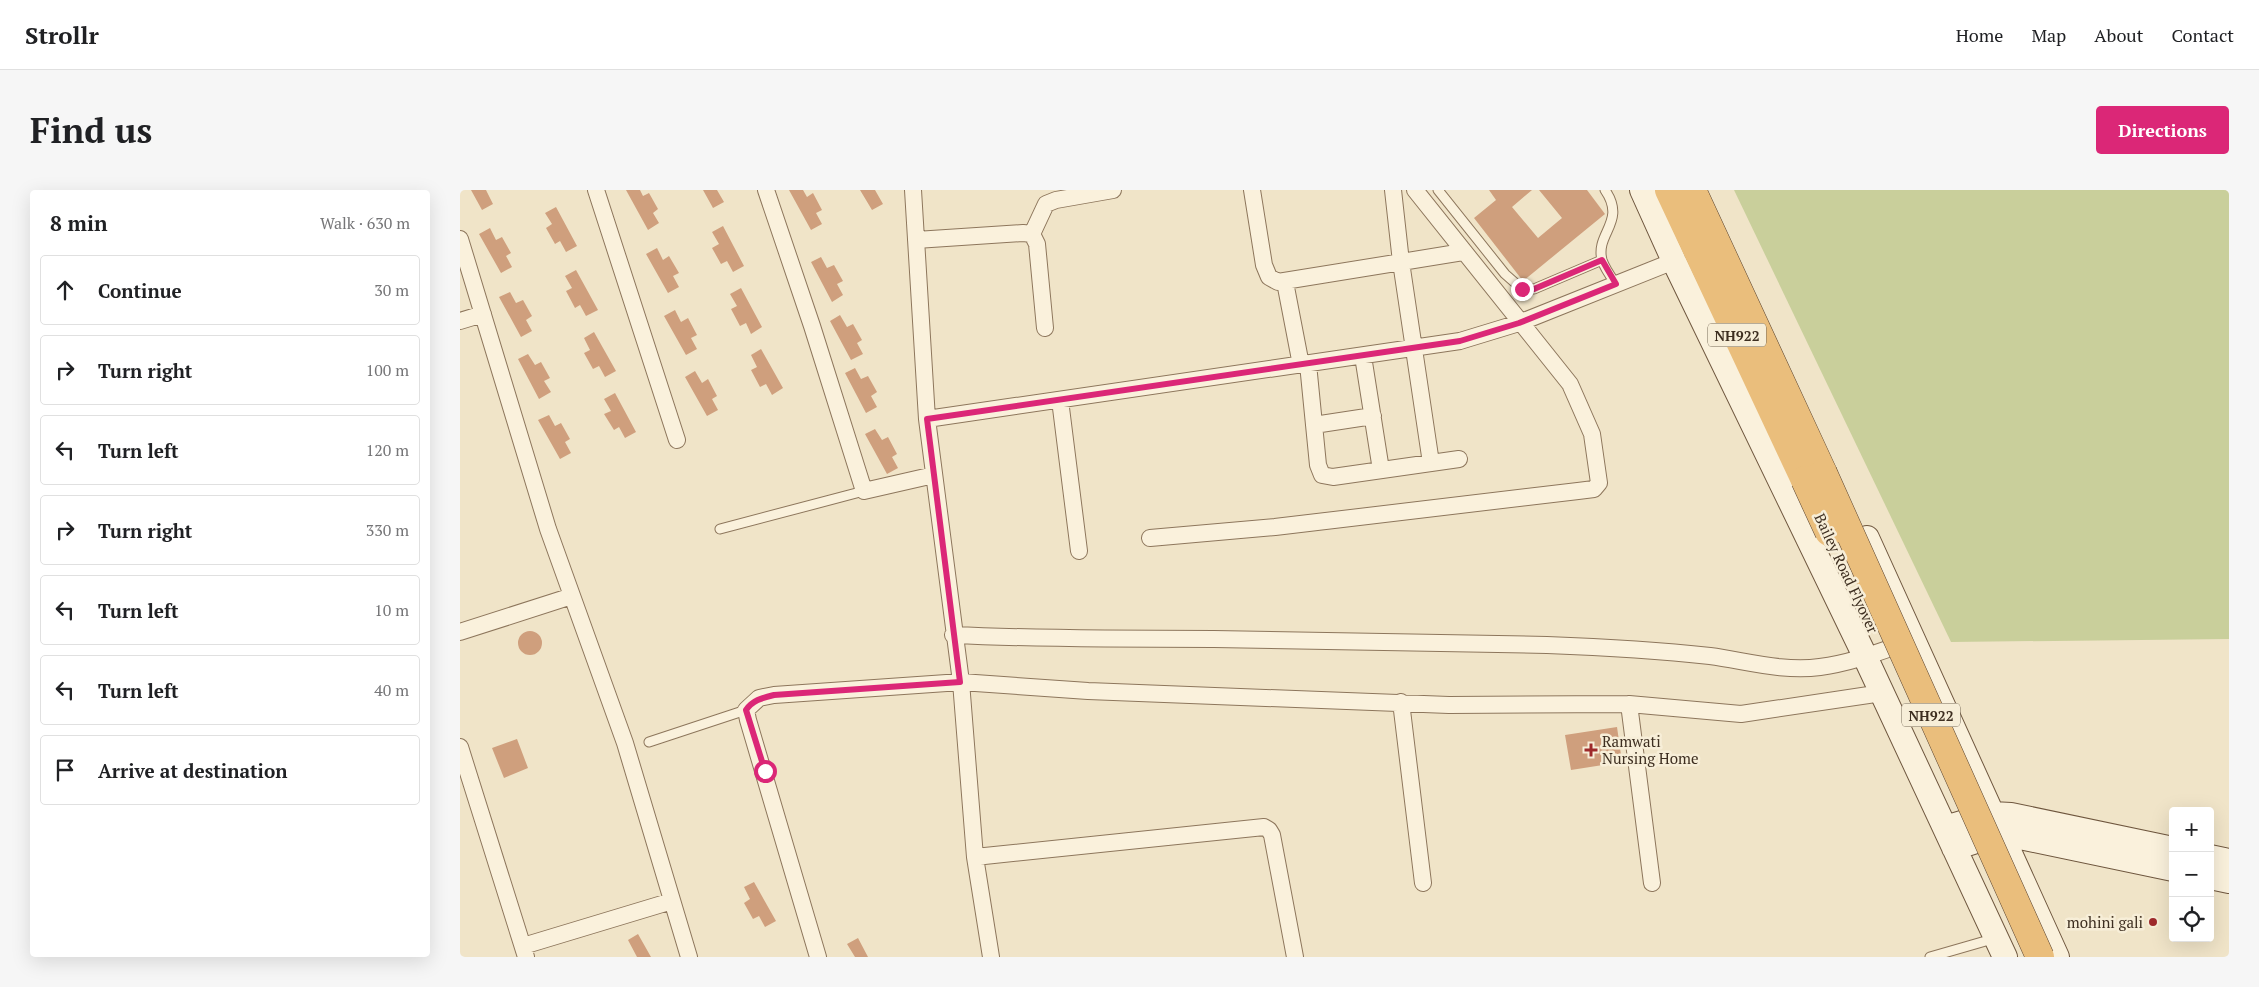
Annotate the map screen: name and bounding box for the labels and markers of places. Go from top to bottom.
place label: Ramwati Nursing Home [1602,731,1699,768]
marker: Ramwati Nursing Home [1584,743,1598,757]
place label: mohini gali [2067,912,2143,932]
marker: mohini gali [2147,916,2159,928]

